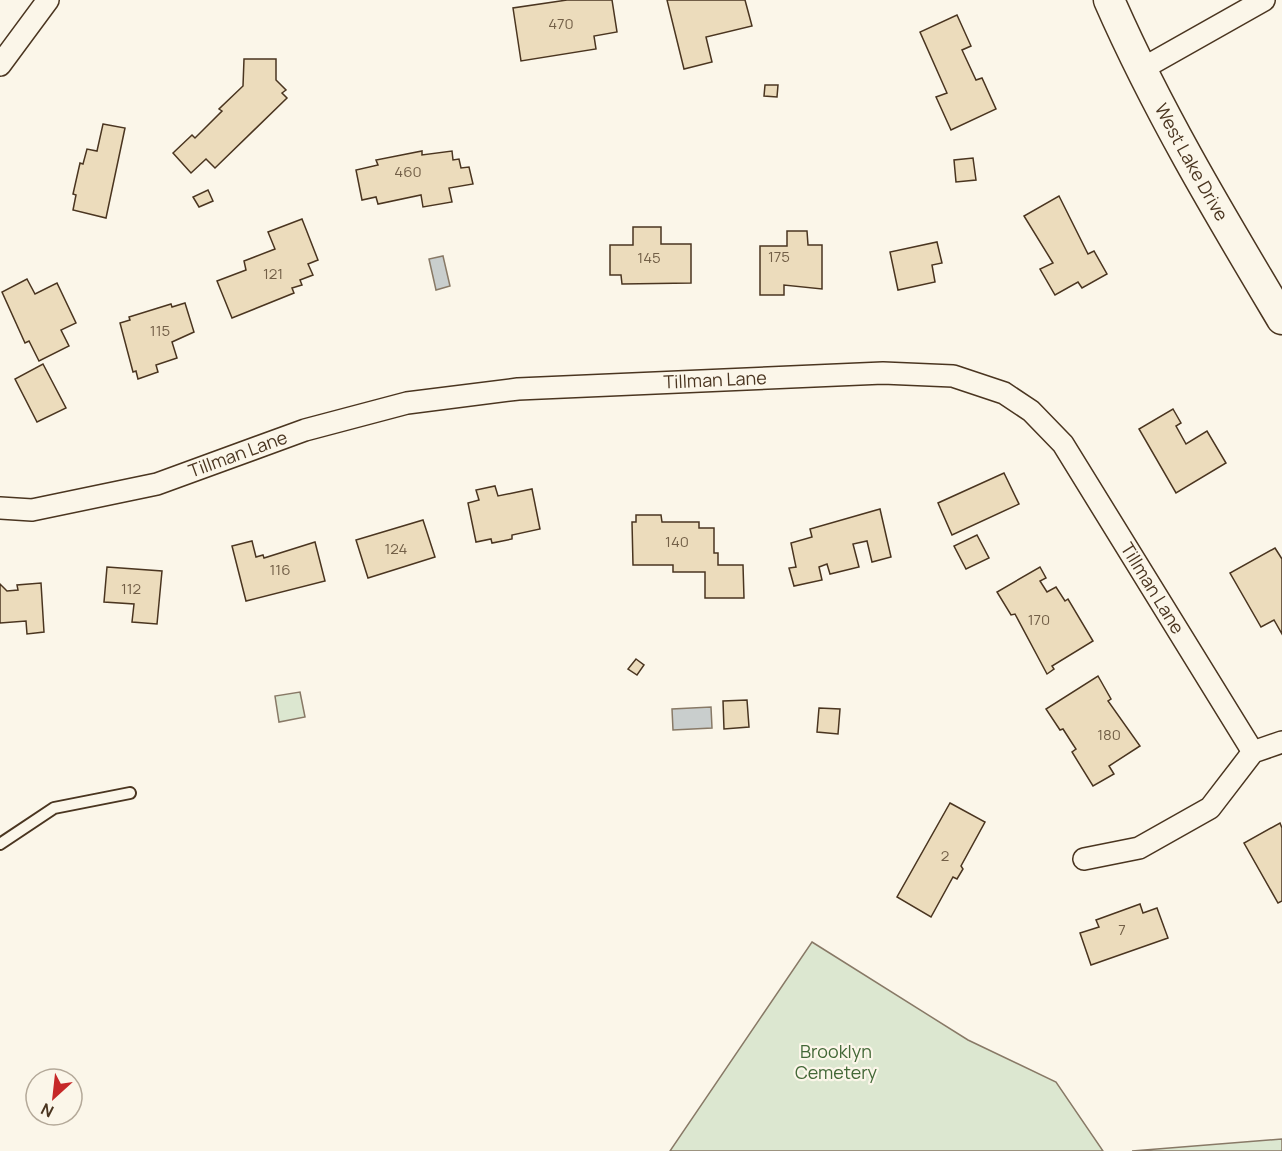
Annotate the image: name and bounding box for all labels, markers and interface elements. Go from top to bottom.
house number: 470 [548,13,574,34]
street label: West Lake Drive [1150,99,1234,225]
house number: 460 [394,161,422,182]
house number: 175 [768,246,790,267]
house number: 145 [637,247,661,268]
house number: 121 [263,263,283,284]
house number: 115 [150,320,170,341]
street label: Tillman Lane [663,365,767,394]
street label: Tillman Lane [185,425,290,482]
house number: 140 [665,531,689,552]
house number: 124 [385,538,408,559]
street label: Tillman Lane [1116,538,1190,638]
house number: 116 [269,559,291,580]
house number: 112 [121,578,141,599]
house number: 170 [1028,609,1050,630]
house number: 180 [1097,724,1121,745]
house number: 2 [941,845,949,866]
house number: 7 [1118,919,1126,940]
park label: Brooklyn Cemetery [795,1039,878,1084]
north arrow [24,1067,84,1127]
text: N [37,1098,57,1123]

